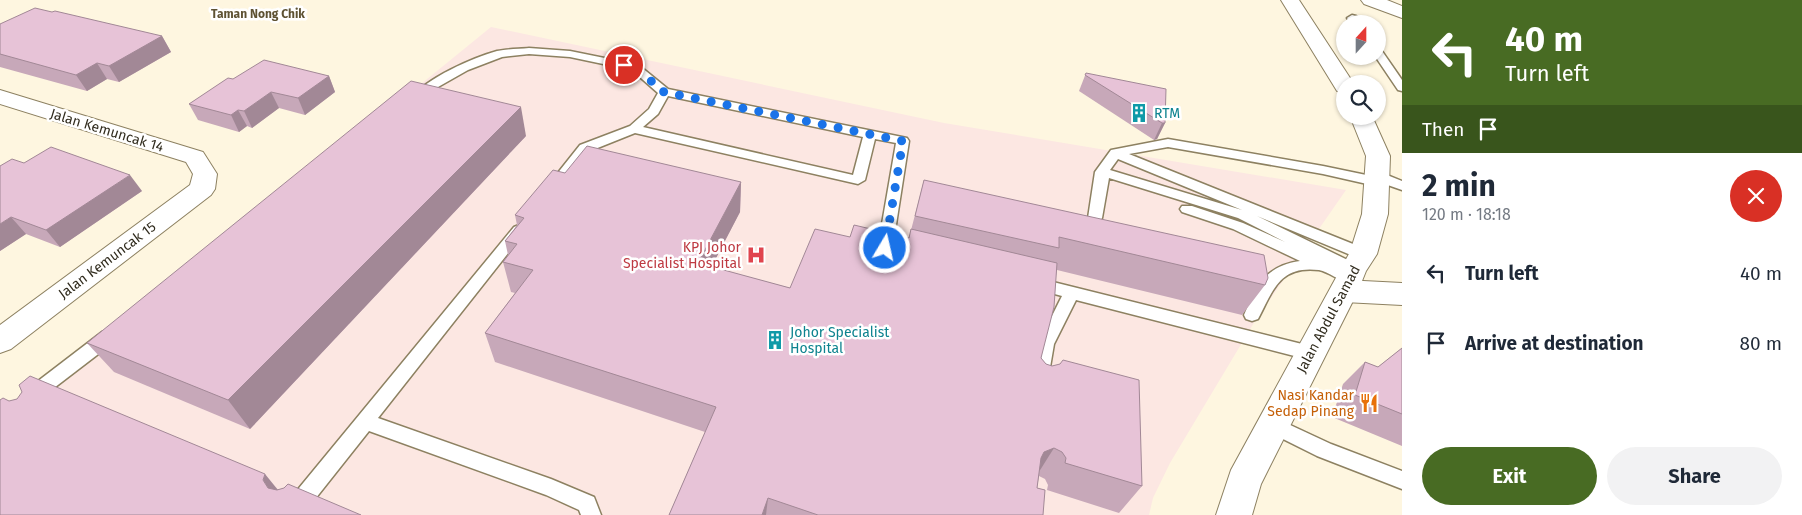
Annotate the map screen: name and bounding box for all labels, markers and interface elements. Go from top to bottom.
district label: Taman Nong Chik [211,7,305,21]
north arrow [1336,15,1386,65]
map controls [1336,15,1386,125]
text: 40 m [1505,18,1583,60]
icon: left [1422,20,1487,85]
pin [603,44,645,86]
icon: arrive [610,51,638,79]
text: Turn left [1505,60,1589,87]
button: search [1336,75,1386,125]
building icon: RTM [1128,102,1150,124]
street label: Jalan Kemuncak 14 [48,105,166,156]
place label: RTM [1154,105,1180,122]
icon: arrive [1474,115,1502,143]
text: Then [1422,118,1464,141]
text: 2 min [1422,168,1496,204]
button: close [1730,170,1782,222]
text: 120 m · 18:18 [1422,205,1511,224]
street label: Jalan Kemuncak 15 [55,218,159,303]
position arrow [858,221,910,273]
place label: KPJ Johor Specialist Hospital [623,239,742,272]
hospital icon: KPJ Johor Specialist Hospital [745,244,767,266]
icon: left [1422,259,1450,287]
text: Turn left [1465,262,1539,285]
text: 40 m [1740,262,1782,285]
street label: Jalan Abdul Samad [1293,263,1364,376]
place label: Johor Specialist Hospital [790,324,890,357]
building icon: Johor Specialist Hospital [764,329,786,351]
icon: arrive [1422,329,1450,357]
text: Arrive at destination [1465,332,1644,355]
text: 80 m [1740,332,1782,355]
place label: Nasi Kandar Sedap Pinang [1267,387,1355,420]
restaurant icon: Nasi Kandar Sedap Pinang [1358,392,1380,414]
button: Exit [1422,447,1597,505]
button: Share [1607,447,1782,505]

